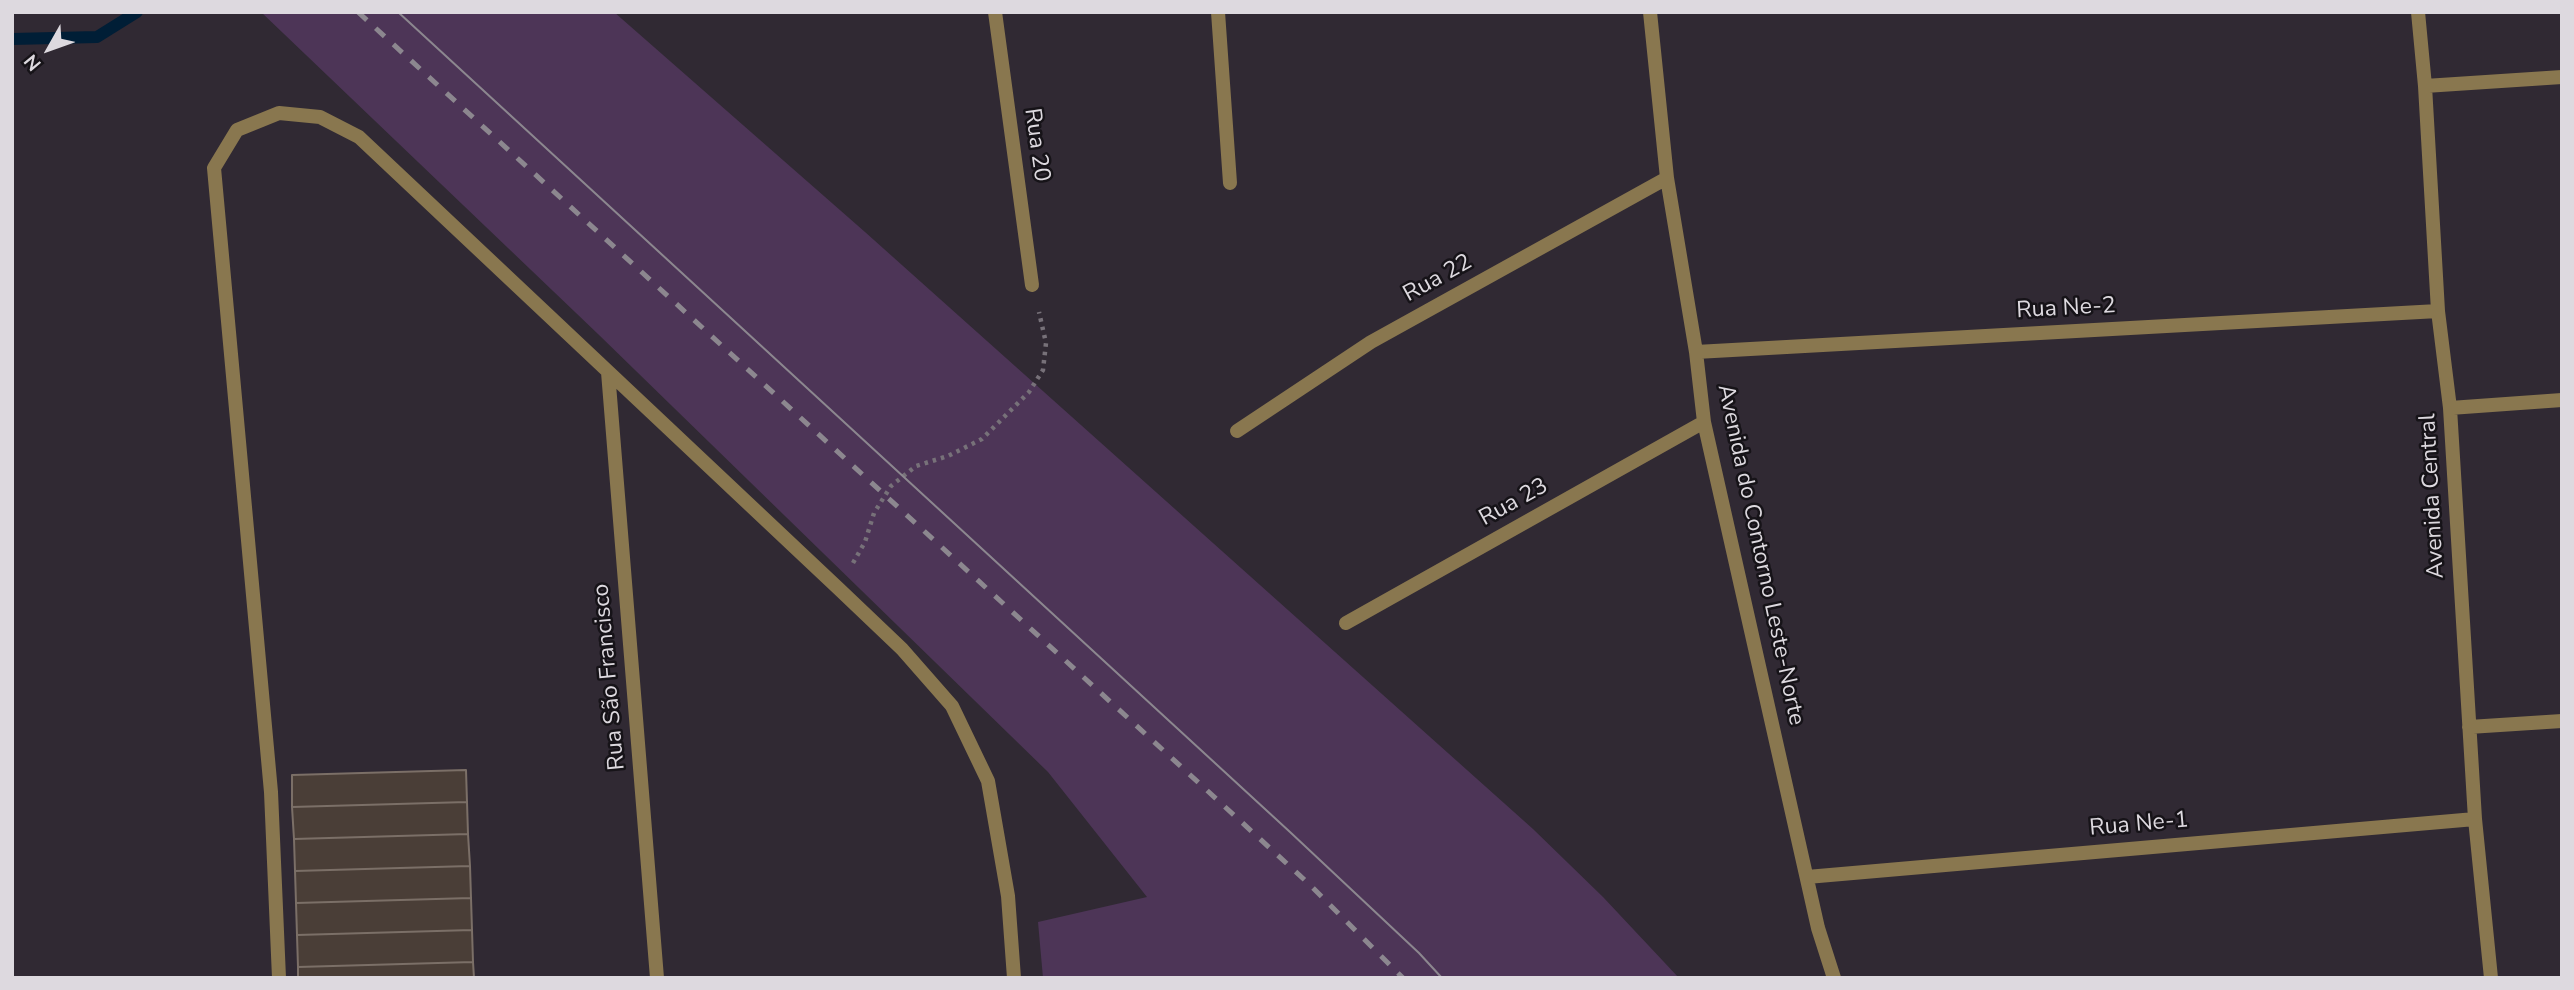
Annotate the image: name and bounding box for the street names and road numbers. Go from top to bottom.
street label: Rua 20 [1017,106,1055,184]
street label: Rua 22 [1399,249,1477,309]
street label: Rua Ne-2 [2016,293,2116,325]
street label: Avenida do Contorno Leste-Norte [1710,382,1810,728]
street label: Avenida Central [2415,413,2451,579]
street label: Rua 23 [1475,473,1553,533]
street label: Rua São Francisco [588,582,632,772]
street label: Rua Ne-1 [2088,807,2190,843]

